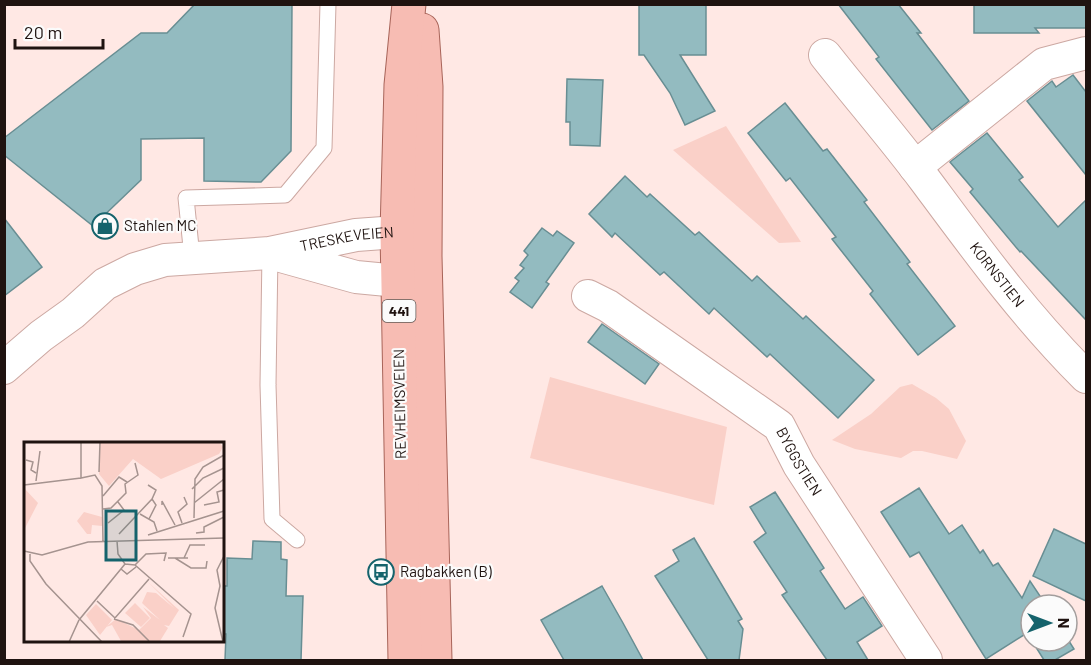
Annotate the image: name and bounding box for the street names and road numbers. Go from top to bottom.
street label: TRESKEVEIEN [298,222,394,254]
street label: KORNSTIEN [967,238,1029,310]
road number: 441 [382,300,416,322]
street label: REVHEIMSVEIEN [389,349,409,459]
street label: BYGGSTIEN [773,424,826,499]

